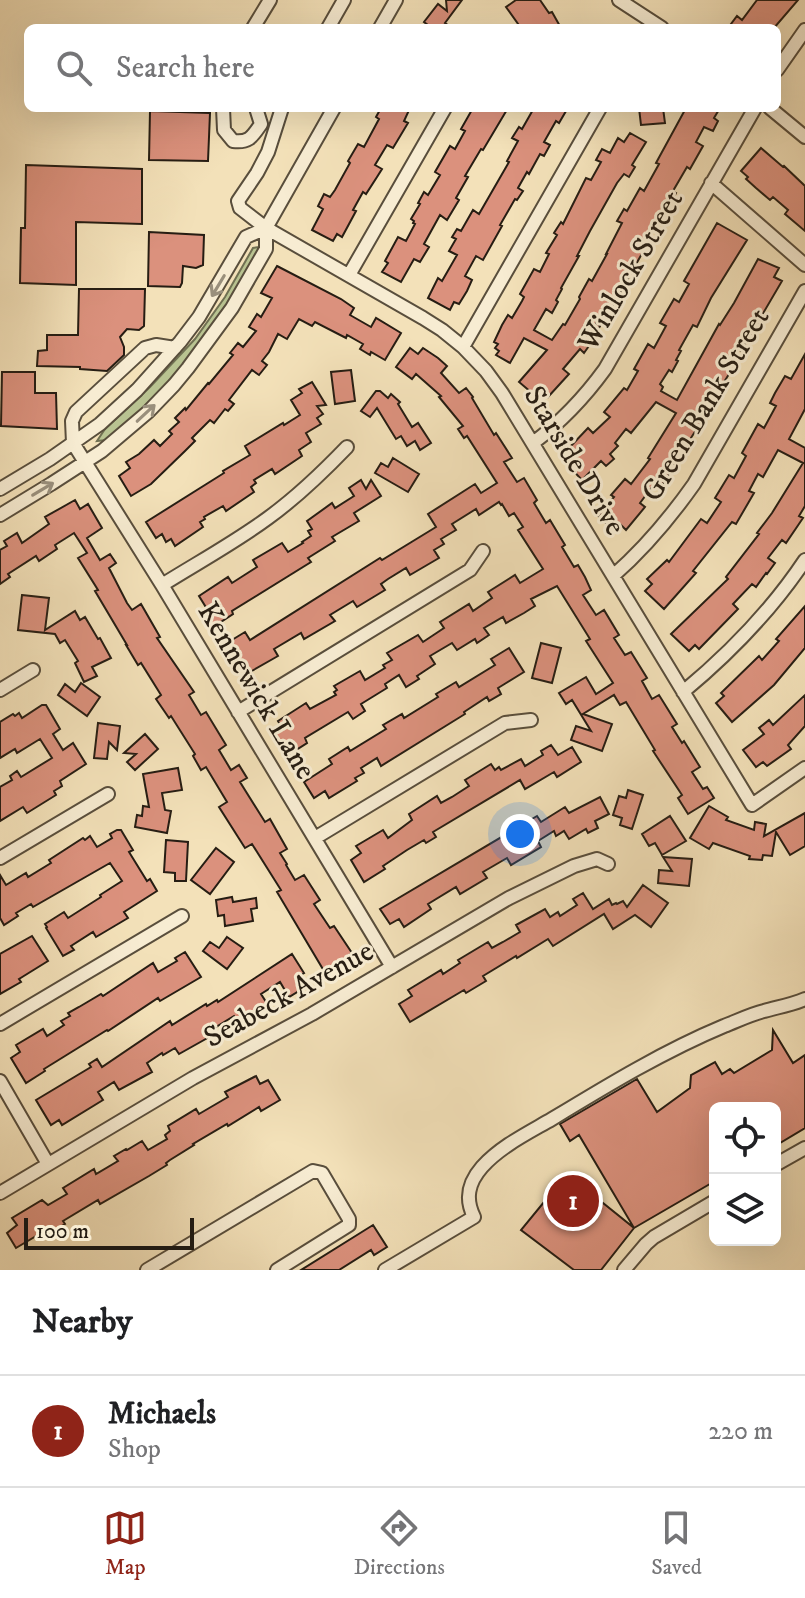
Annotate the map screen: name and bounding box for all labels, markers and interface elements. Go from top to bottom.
search box [24,24,781,112]
icon: search [52,46,96,90]
text: Search here [116,50,255,87]
street label: Winlock Street [570,184,692,359]
one-way arrow [210,274,226,296]
street label: Green Bank Street [634,302,778,508]
street label: Starside Drive [515,380,633,542]
one-way arrow [136,403,156,422]
one-way arrow [31,481,54,497]
street label: Kennewick Lane [189,596,323,786]
your location [500,814,540,854]
street label: Seabeck Avenue [198,933,380,1057]
map controls [709,1102,781,1246]
button: locate [709,1102,781,1174]
pin: 1 [547,1171,599,1231]
button: layers [709,1174,781,1246]
scale bar [24,1214,194,1250]
text: 100 m [36,1218,89,1245]
text: Nearby [32,1301,133,1343]
text: Michaels [108,1396,216,1433]
text: 1 [53,1415,63,1448]
text: 220 m [708,1415,773,1448]
text: Shop [108,1433,161,1466]
tab: Map [103,1506,147,1581]
tab: Directions [354,1506,445,1581]
tab: Saved [651,1506,702,1581]

